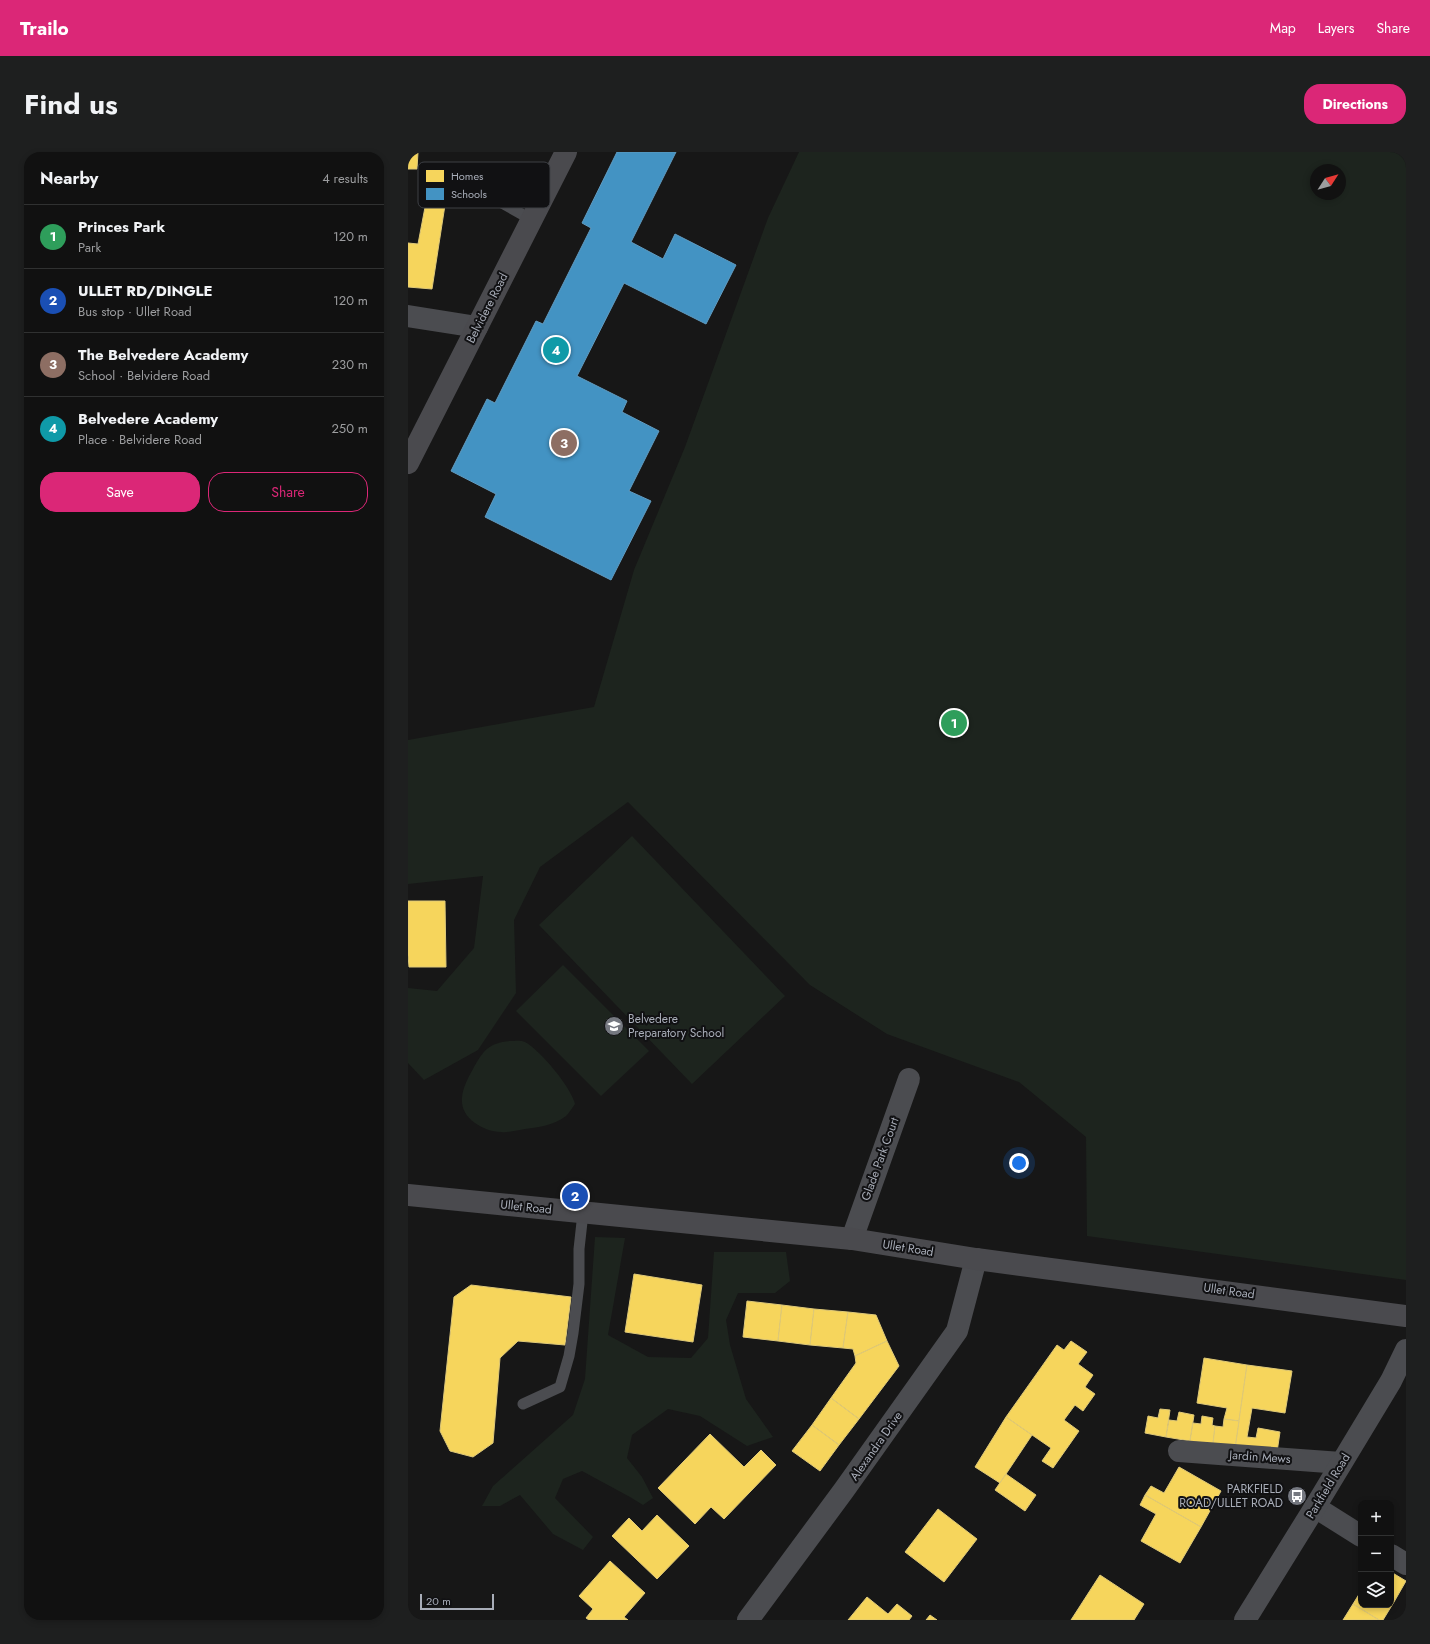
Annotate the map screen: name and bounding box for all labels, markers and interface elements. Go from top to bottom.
text: Trailo [20,15,69,42]
text: Map [1270,18,1296,38]
text: Layers [1318,18,1354,38]
text: Share [1376,18,1410,38]
text: Find us [24,84,118,125]
button: Directions [1304,84,1406,124]
legend [418,162,550,208]
north arrow [1310,164,1346,200]
text: Nearby [40,166,98,190]
text: Homes [451,168,484,184]
text: 4 results [322,169,368,188]
text: Schools [451,186,488,202]
text: Princes Park [78,216,165,238]
text: 1 [50,227,56,246]
text: 120 m [333,227,368,246]
text: Park [78,238,101,257]
street label: Belvidere Road [462,270,512,346]
text: ULLET RD/DINGLE [78,280,213,302]
text: 2 [49,291,57,310]
text: 120 m [333,291,368,310]
text: Bus stop · Ullet Road [78,302,192,321]
pin: 4 [543,335,569,365]
text: The Belvedere Academy [78,344,248,366]
text: 3 [49,355,57,374]
text: 230 m [332,355,368,374]
text: School · Belvidere Road [78,366,210,385]
text: Belvedere Academy [78,408,218,430]
text: 4 [48,419,58,438]
text: 250 m [331,419,368,438]
pin: 3 [551,428,577,458]
text: Place · Belvidere Road [78,430,202,449]
button: Save [40,472,200,512]
button: Share [208,472,368,512]
pin: 1 [941,708,967,738]
place label: Belvedere Preparatory School [628,1010,724,1042]
school or university icon: Belvedere Preparatory School [603,1015,625,1037]
street label: Glade Park Court [857,1115,903,1203]
your location [1009,1153,1029,1173]
pin: 2 [562,1181,588,1211]
street label: Ullet Road [499,1195,553,1219]
street label: Ullet Road [881,1235,935,1261]
street label: Ullet Road [1202,1278,1256,1304]
street label: Alexandra Drive [845,1408,907,1484]
street label: Jardin Mews [1227,1446,1291,1468]
street label: Parkfield Road [1301,1450,1355,1522]
place label: PARKFIELD ROAD/ULLET ROAD [1179,1480,1283,1512]
bus stop icon: PARKFIELD ROAD/ULLET ROAD [1286,1485,1308,1507]
map controls [1358,1500,1394,1608]
button: + [1358,1500,1394,1536]
button: − [1358,1536,1394,1572]
button: layers [1358,1572,1394,1608]
scale bar [420,1592,494,1611]
text: 20 m [426,1593,451,1609]

